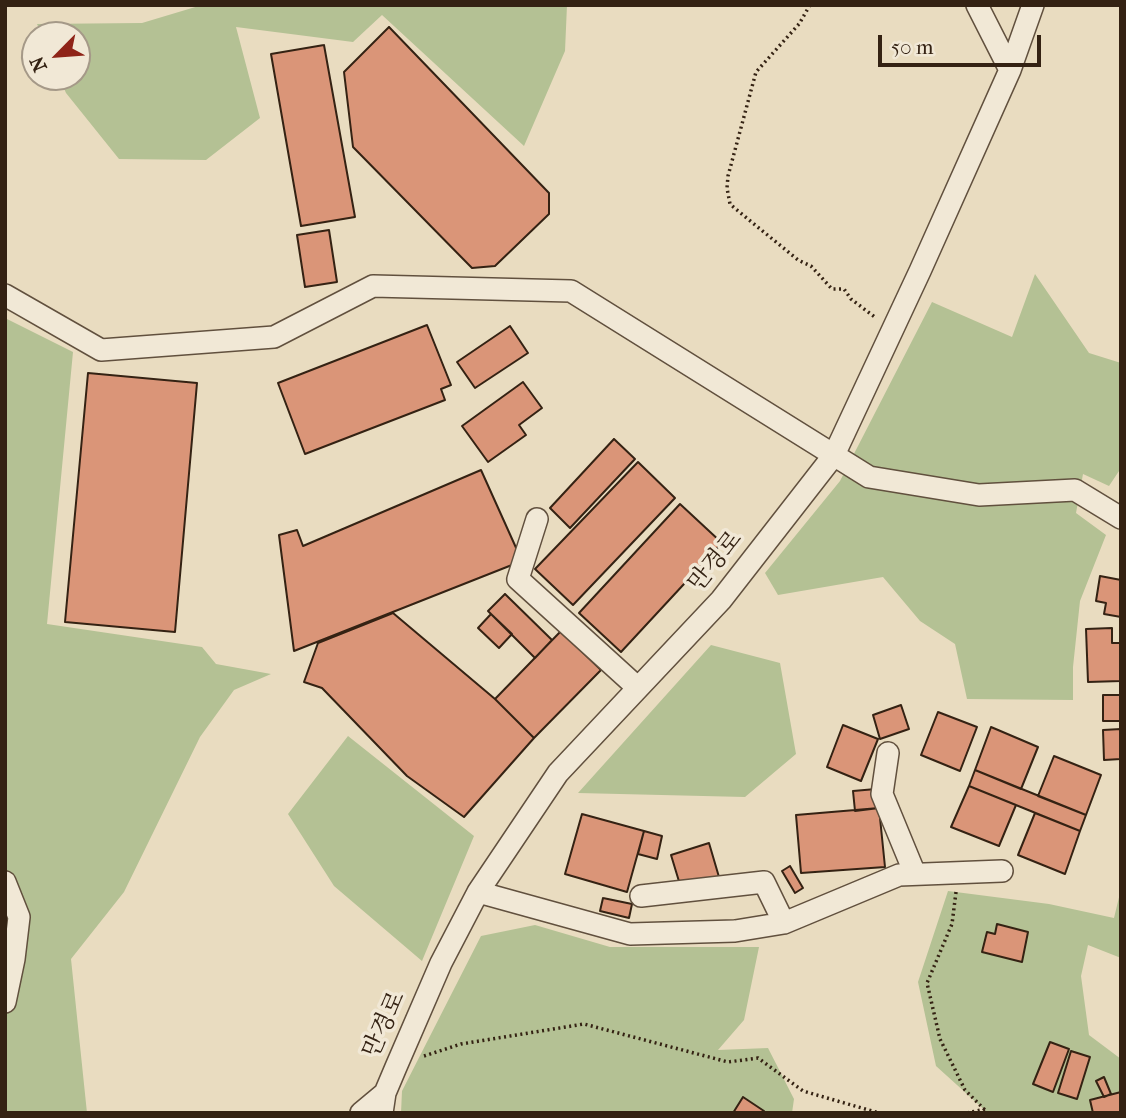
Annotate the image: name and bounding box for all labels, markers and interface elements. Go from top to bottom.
north arrow [21,21,91,91]
scale bar [881,21,1044,65]
text: 50 m [891,35,934,59]
text: N [26,53,52,75]
street label: 만경로 [683,526,749,598]
street label: 만경로 [358,987,412,1063]

